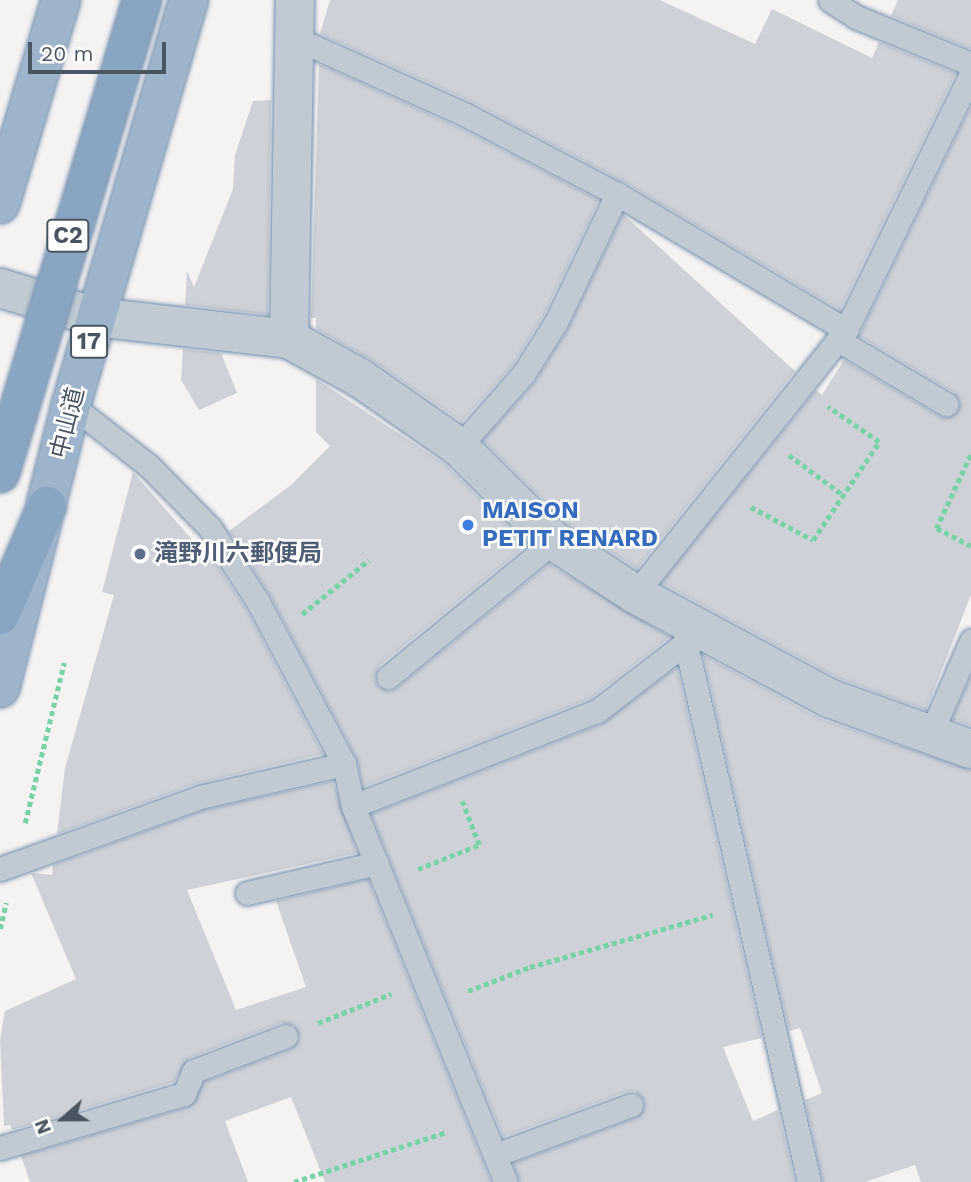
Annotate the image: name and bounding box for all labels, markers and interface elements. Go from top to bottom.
scale bar [32,28,170,72]
text: 20 m [41,41,93,66]
road number: C2 [45,216,91,256]
road number: 17 [70,322,108,362]
street label: 中山道 [45,385,91,461]
place label: MAISON PETIT RENARD [482,497,658,553]
marker: MAISON PETIT RENARD [460,517,476,533]
place label: 滝野川六郵便局 [154,540,322,568]
marker: 滝野川六郵便局 [132,546,148,562]
north arrow [28,1084,98,1154]
text: N [30,1116,56,1137]

